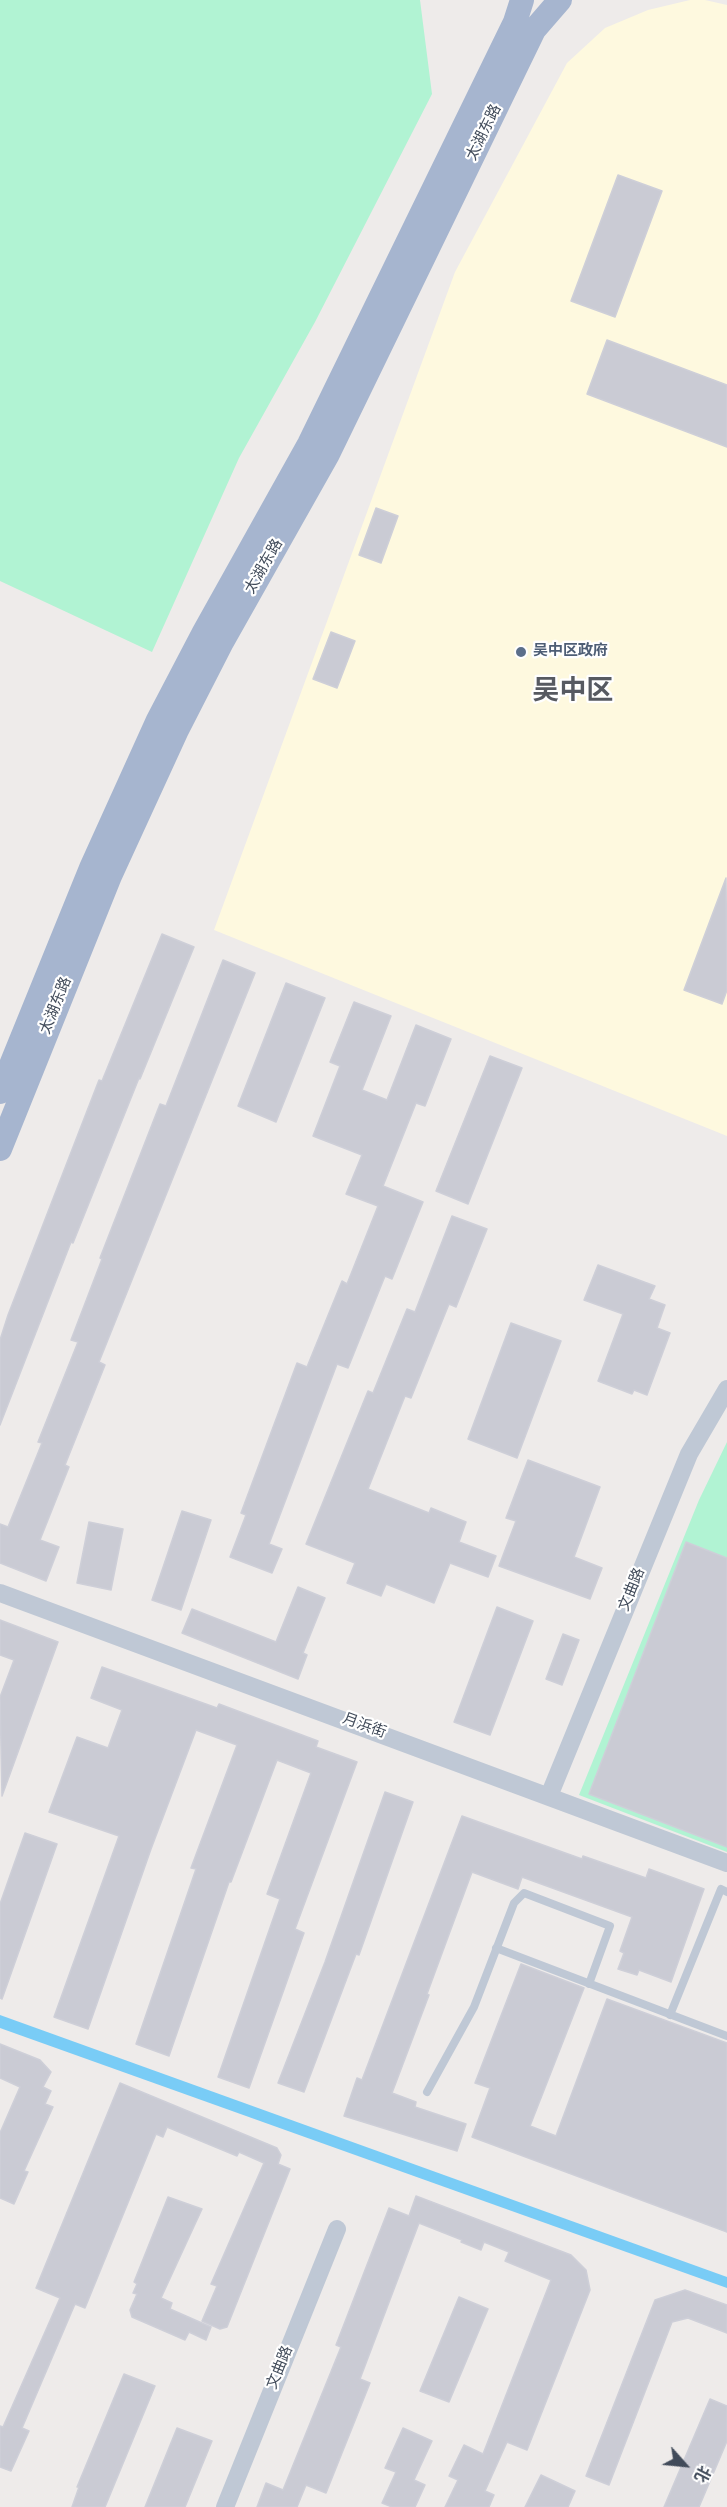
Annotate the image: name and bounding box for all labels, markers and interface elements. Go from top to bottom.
street label: 太湖东路 [464,102,506,164]
street label: 太湖东路 [242,537,288,597]
place label: 吴中区政府 [533,643,608,661]
marker: 吴中区政府 [514,645,528,659]
district label: 吴中区 [533,678,613,710]
street label: 太湖东路 [37,975,77,1037]
street label: 文曲路 [616,1566,650,1614]
street label: 月浜街 [340,1711,388,1743]
street label: 文曲路 [264,2344,298,2392]
north arrow [655,2435,715,2495]
text: 北 [688,2461,714,2485]

